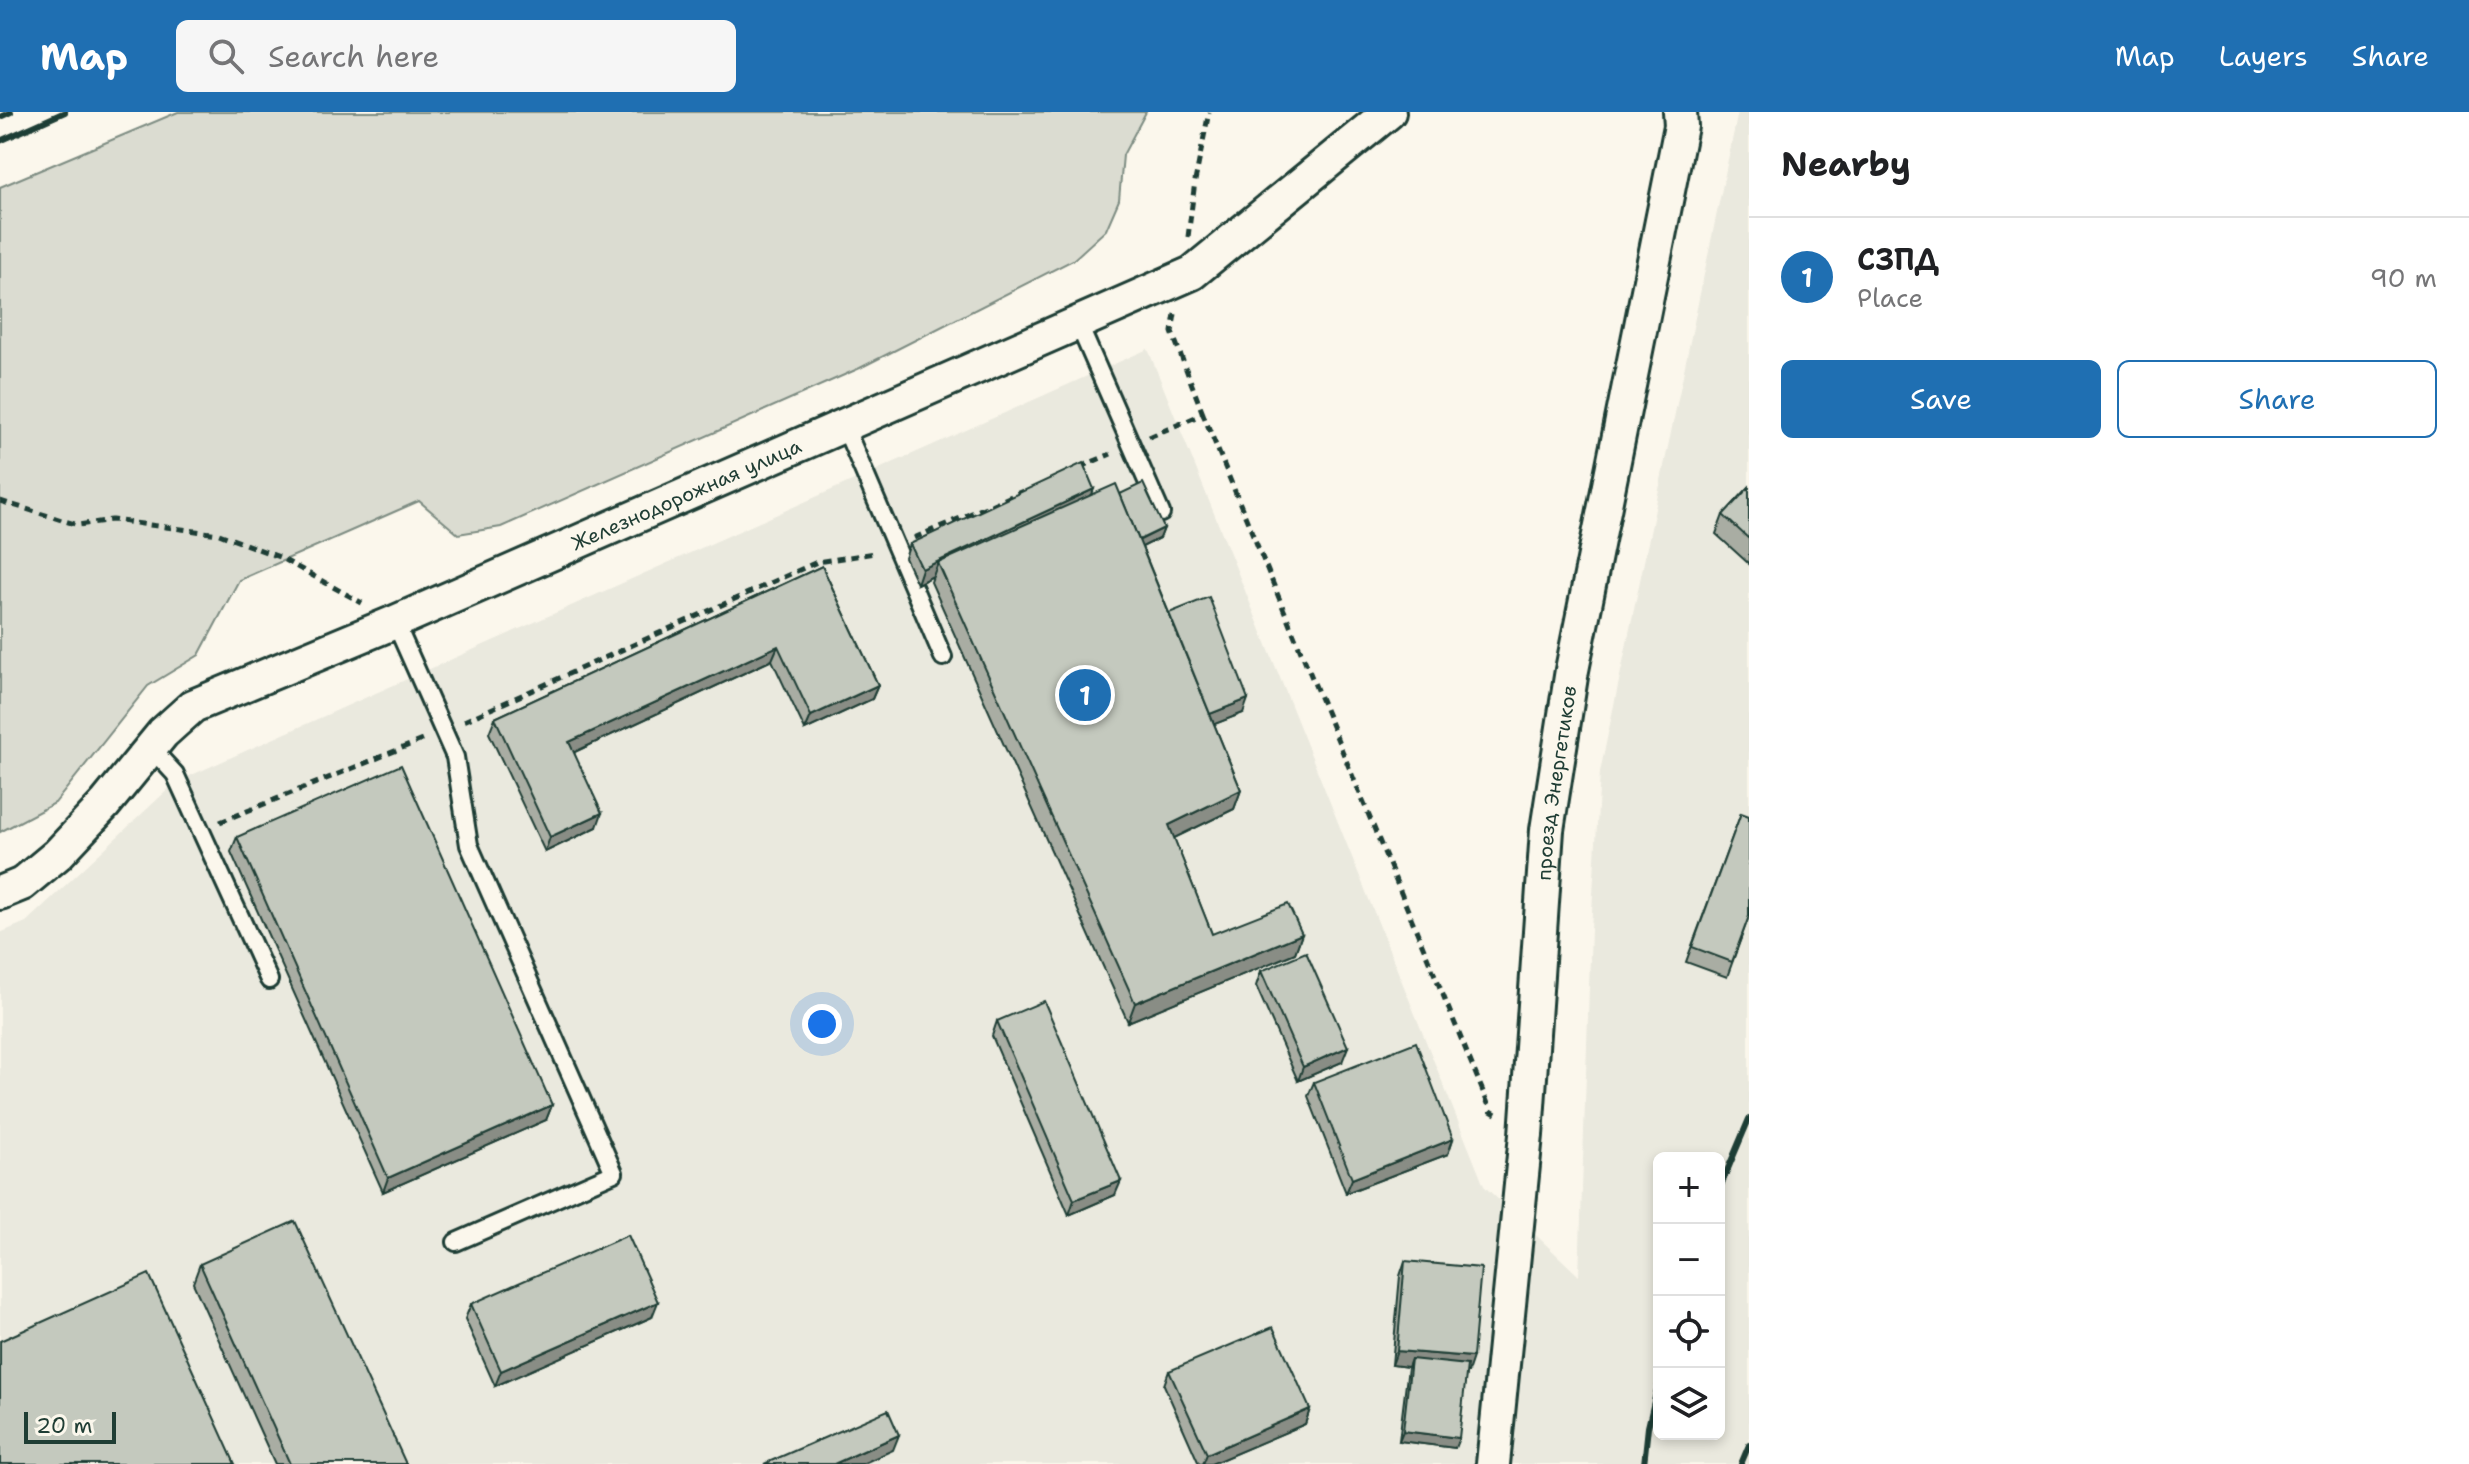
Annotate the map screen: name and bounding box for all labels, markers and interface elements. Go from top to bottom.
search box [176,20,736,92]
text: Map [40,31,128,82]
icon: search [204,34,248,78]
text: Search here [268,36,439,77]
text: Map [2115,37,2175,75]
text: Layers [2219,37,2308,75]
text: Share [2352,37,2429,75]
text: Nearby [1781,141,1911,187]
text: СЗПД [1857,239,1939,280]
text: 1 [1801,260,1813,295]
text: 90 m [2370,260,2437,295]
text: Place [1857,280,1923,315]
button: Save [1781,360,2101,438]
button: Share [2117,360,2437,438]
street label: Железнодорожная улица [567,432,806,556]
pin: 1 [1059,665,1111,725]
street label: проезд Энергетиков [1531,684,1582,881]
your location [802,1004,842,1044]
map controls [1653,1152,1725,1440]
button: + [1653,1152,1725,1224]
button: − [1653,1224,1725,1296]
button: locate [1653,1296,1725,1368]
button: layers [1653,1368,1725,1440]
scale bar [24,1408,116,1444]
text: 20 m [36,1411,93,1440]

